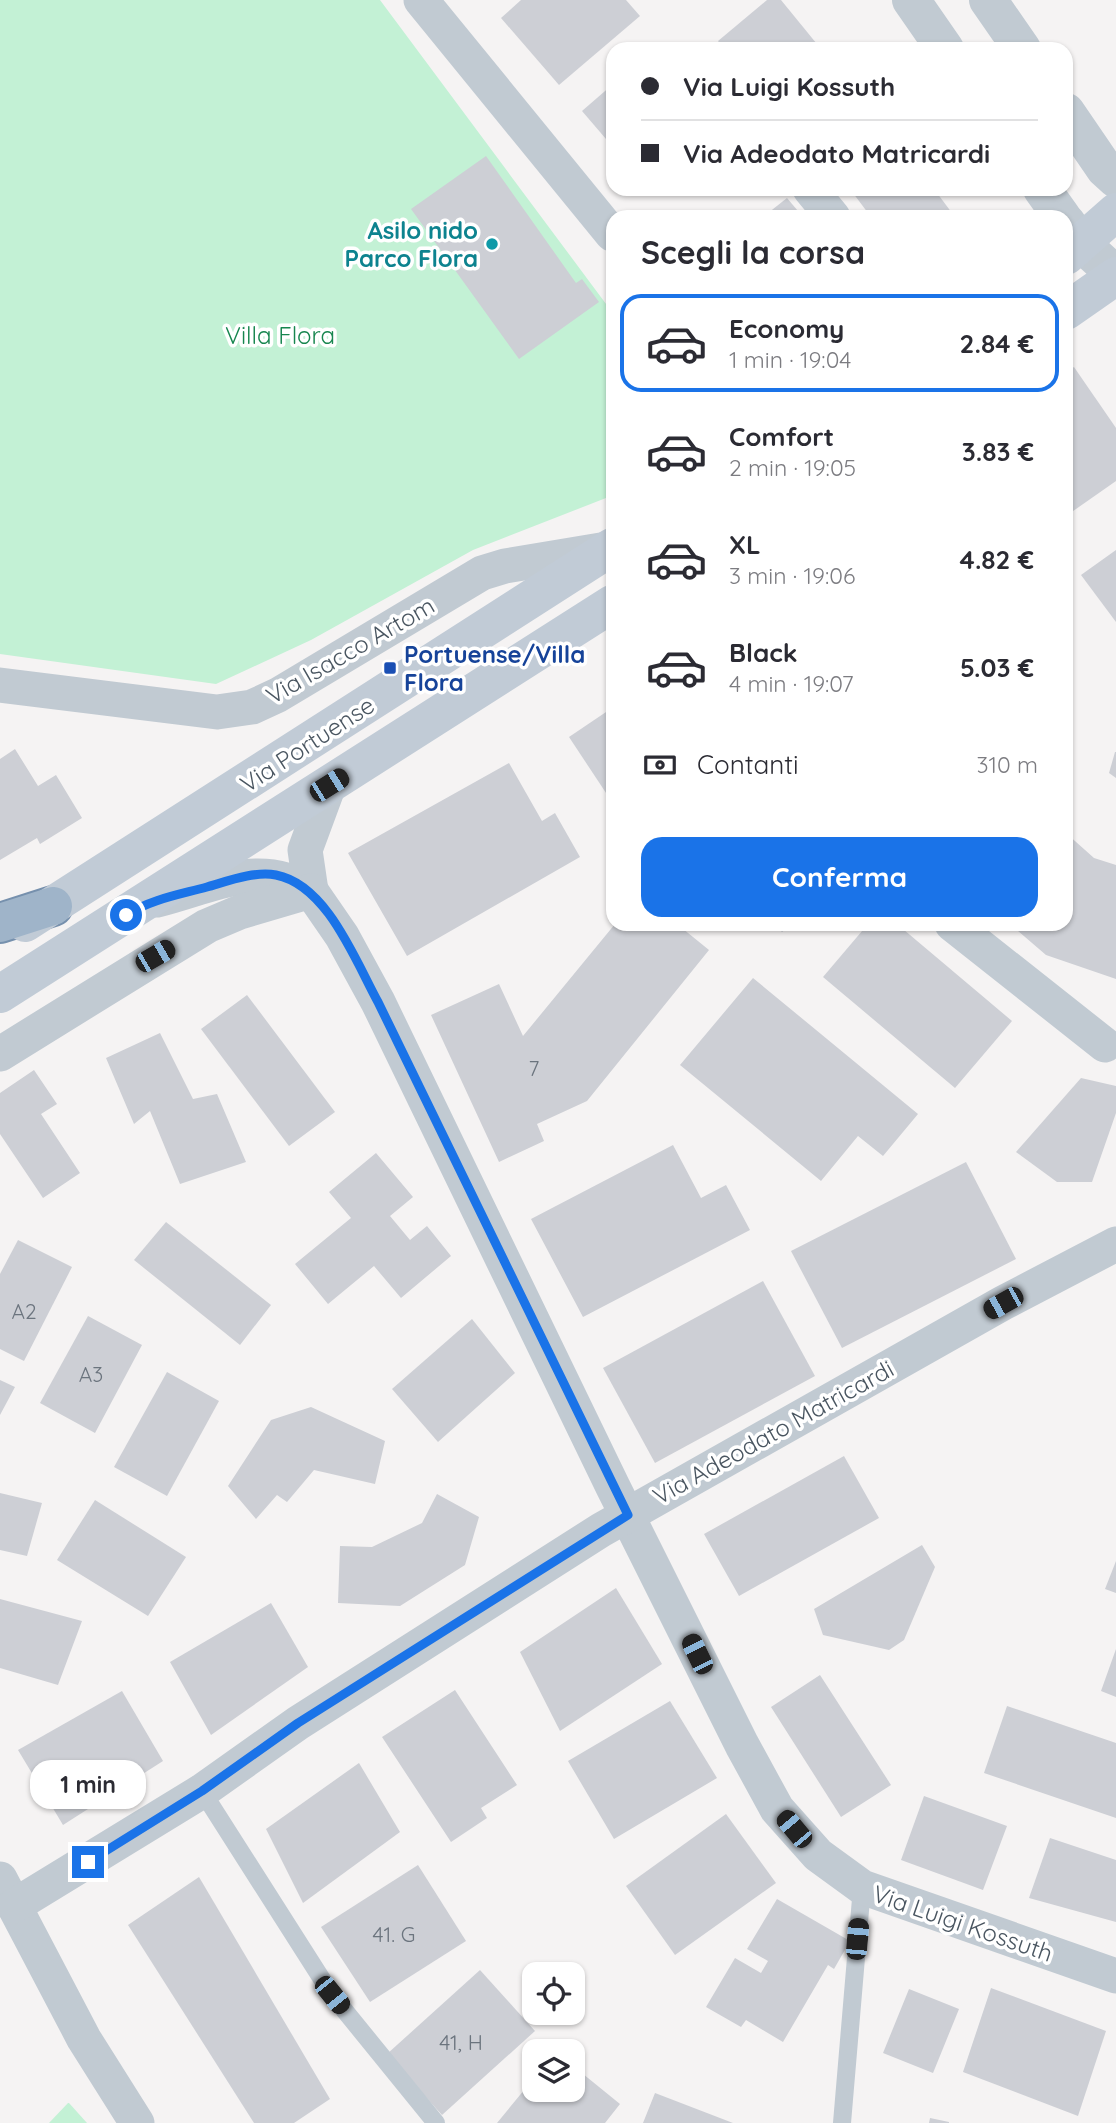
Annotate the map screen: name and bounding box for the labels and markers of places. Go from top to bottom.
place label: Asilo nido Parco Flora [345,215,478,273]
marker: Asilo nido Parco Flora [484,236,500,252]
place label: Portuense/Villa Flora [404,639,585,697]
marker: Portuense/Villa Flora [382,660,398,676]

